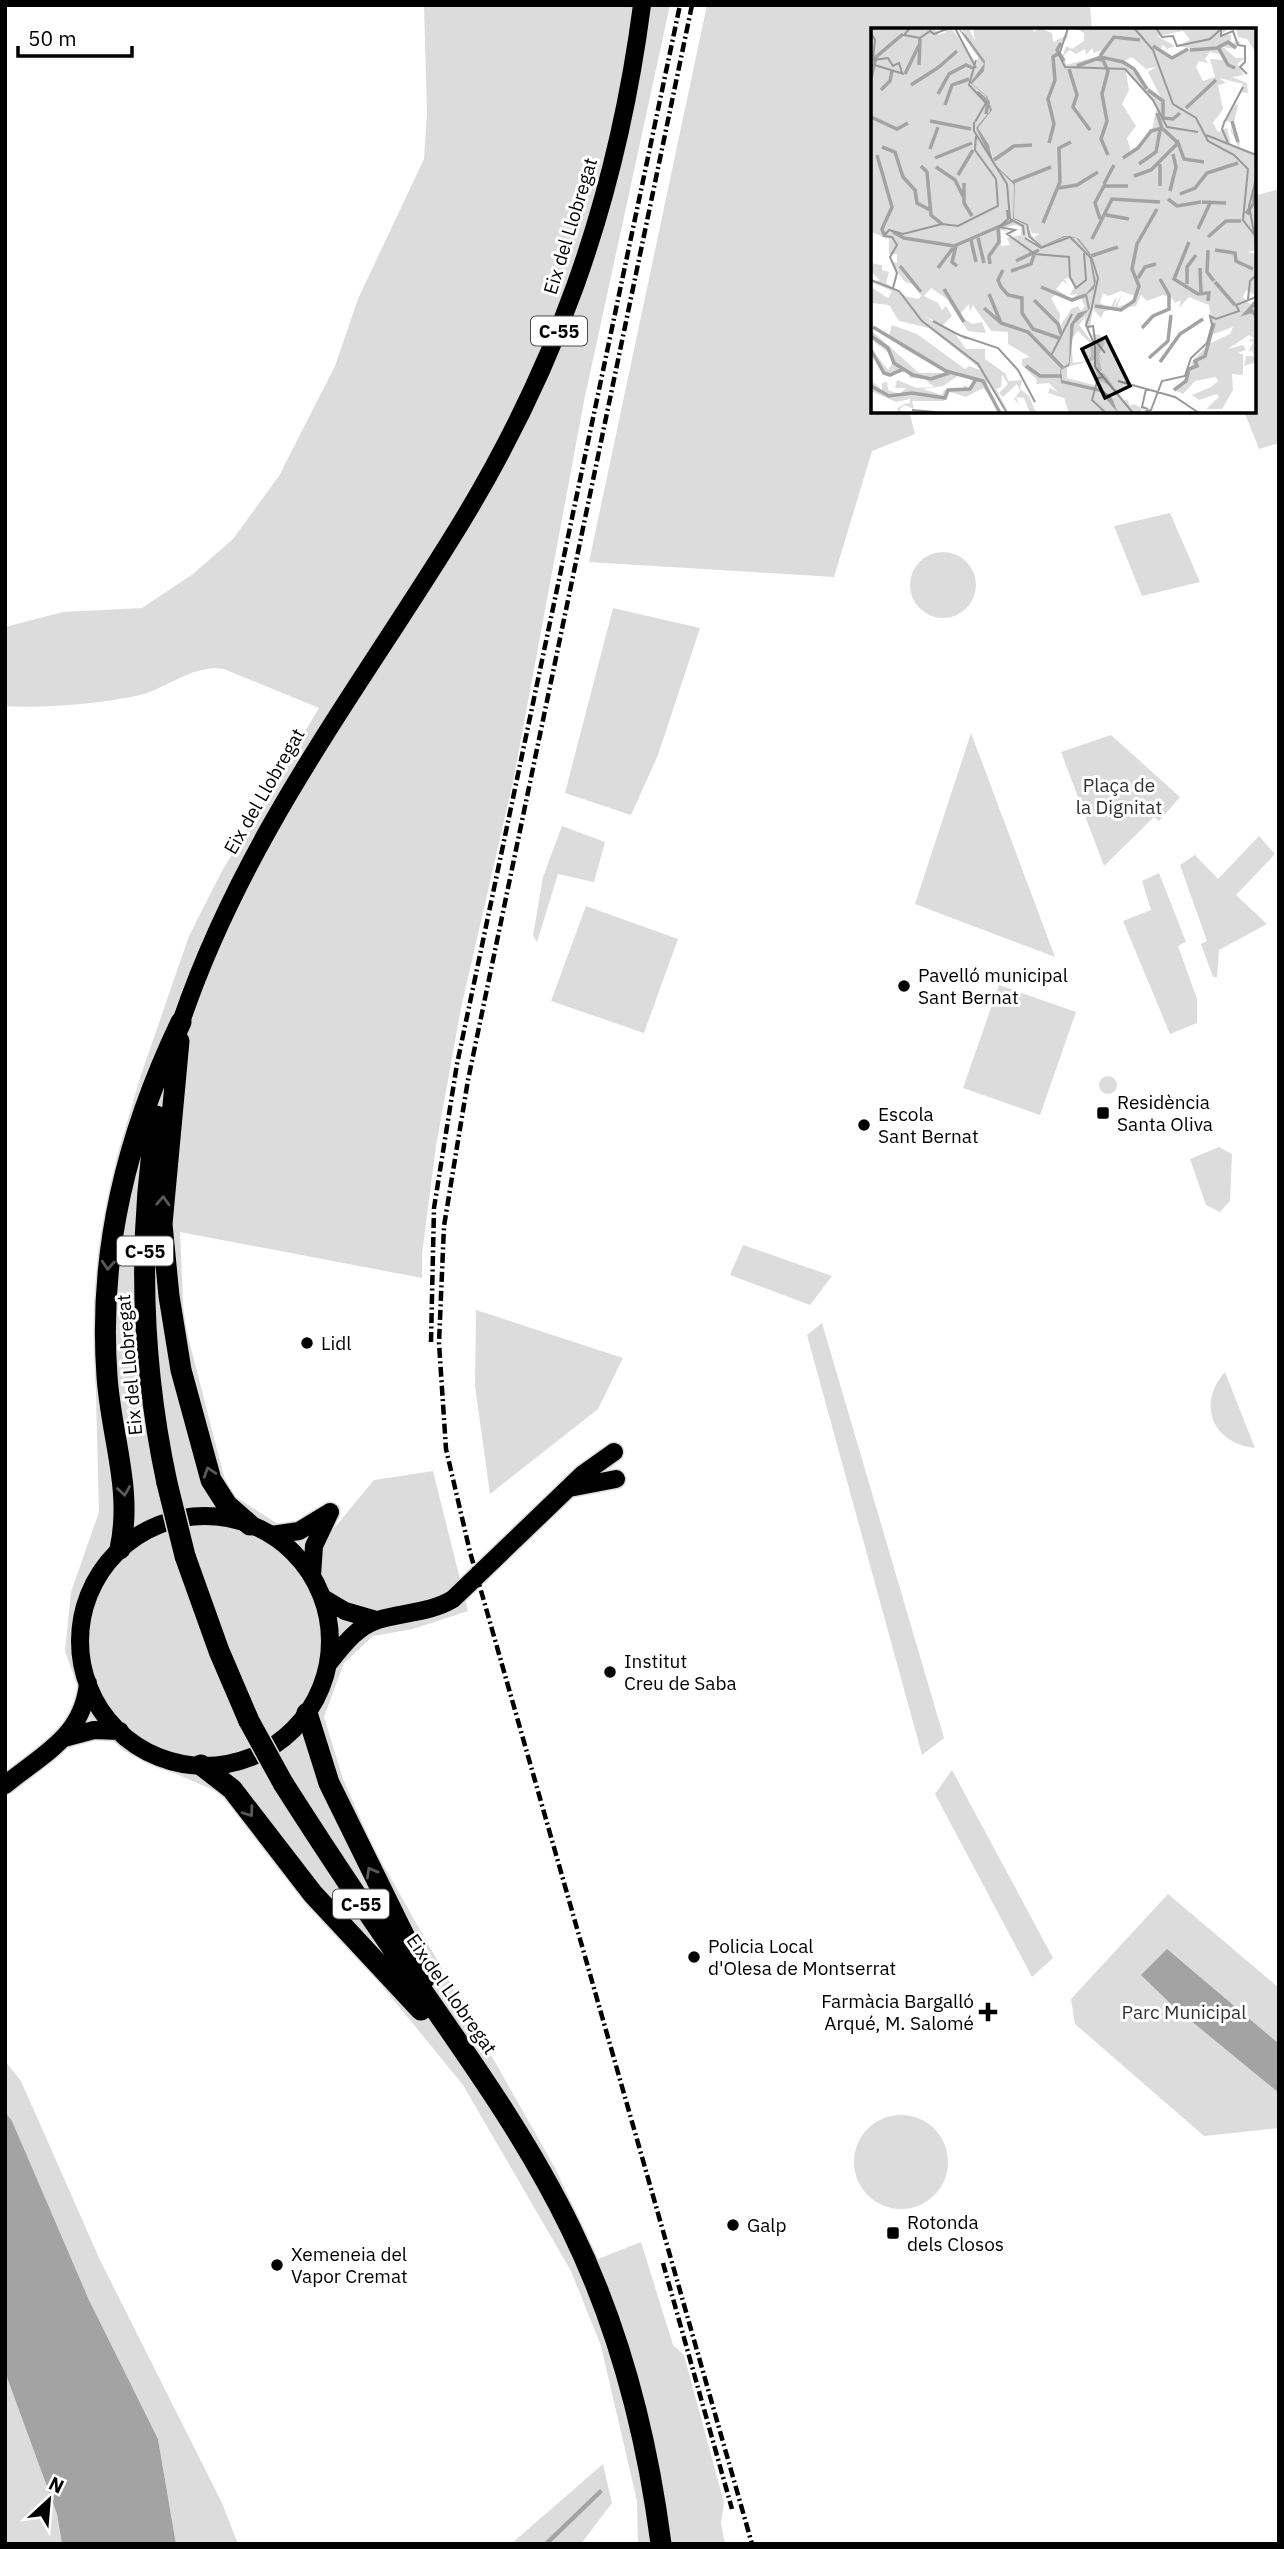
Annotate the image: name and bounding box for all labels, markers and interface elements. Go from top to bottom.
scale bar [18,14,131,58]
text: 50 m [28,24,77,52]
inset map [871,28,1256,413]
street label: Eix del Llobregat [538,155,602,297]
road number: C-55 [531,316,587,346]
street label: Eix del Llobregat [218,724,310,858]
park label: Plaça de la Dignitat [1076,773,1162,819]
place label: Pavelló municipal Sant Bernat [918,963,1068,1009]
marker: Pavelló municipal Sant Bernat [896,978,912,994]
place label: Residència Santa Oliva [1117,1090,1213,1136]
place label: Escola Sant Bernat [878,1102,979,1148]
marker: Residència Santa Oliva [1095,1105,1111,1121]
marker: Escola Sant Bernat [856,1117,872,1133]
one-way arrow [156,1195,171,1206]
road number: C-55 [117,1236,173,1266]
one-way arrow [101,1259,116,1270]
street label: Eix del Llobregat [111,1293,147,1437]
place label: Lidl [321,1331,351,1355]
marker: Lidl [299,1335,315,1351]
one-way arrow [203,1467,217,1479]
one-way arrow [116,1485,131,1497]
place label: Institut Creu de Saba [624,1649,737,1695]
marker: Institut Creu de Saba [602,1664,618,1680]
one-way arrow [241,1805,254,1817]
one-way arrow [366,1867,380,1879]
road number: C-55 [333,1890,389,1918]
street label: Eix del Llobregat [402,1929,502,2059]
place label: Policia Local d'Olesa de Montserrat [708,1934,896,1980]
marker: Policia Local d'Olesa de Montserrat [686,1949,702,1965]
place label: Farmàcia Bargalló Arqué, M. Salomé [821,1989,974,2035]
park label: Parc Municipal [1122,2000,1246,2024]
marker: Farmàcia Bargalló Arqué, M. Salomé [980,2004,996,2020]
place label: Rotonda dels Closos [907,2210,1004,2256]
place label: Galp [747,2213,787,2237]
marker: Galp [725,2217,741,2233]
marker: Rotonda dels Closos [885,2225,901,2241]
place label: Xemeneia del Vapor Cremat [291,2242,408,2288]
marker: Xemeneia del Vapor Cremat [269,2257,285,2273]
north arrow [14,2465,84,2535]
text: N [45,2471,68,2499]

